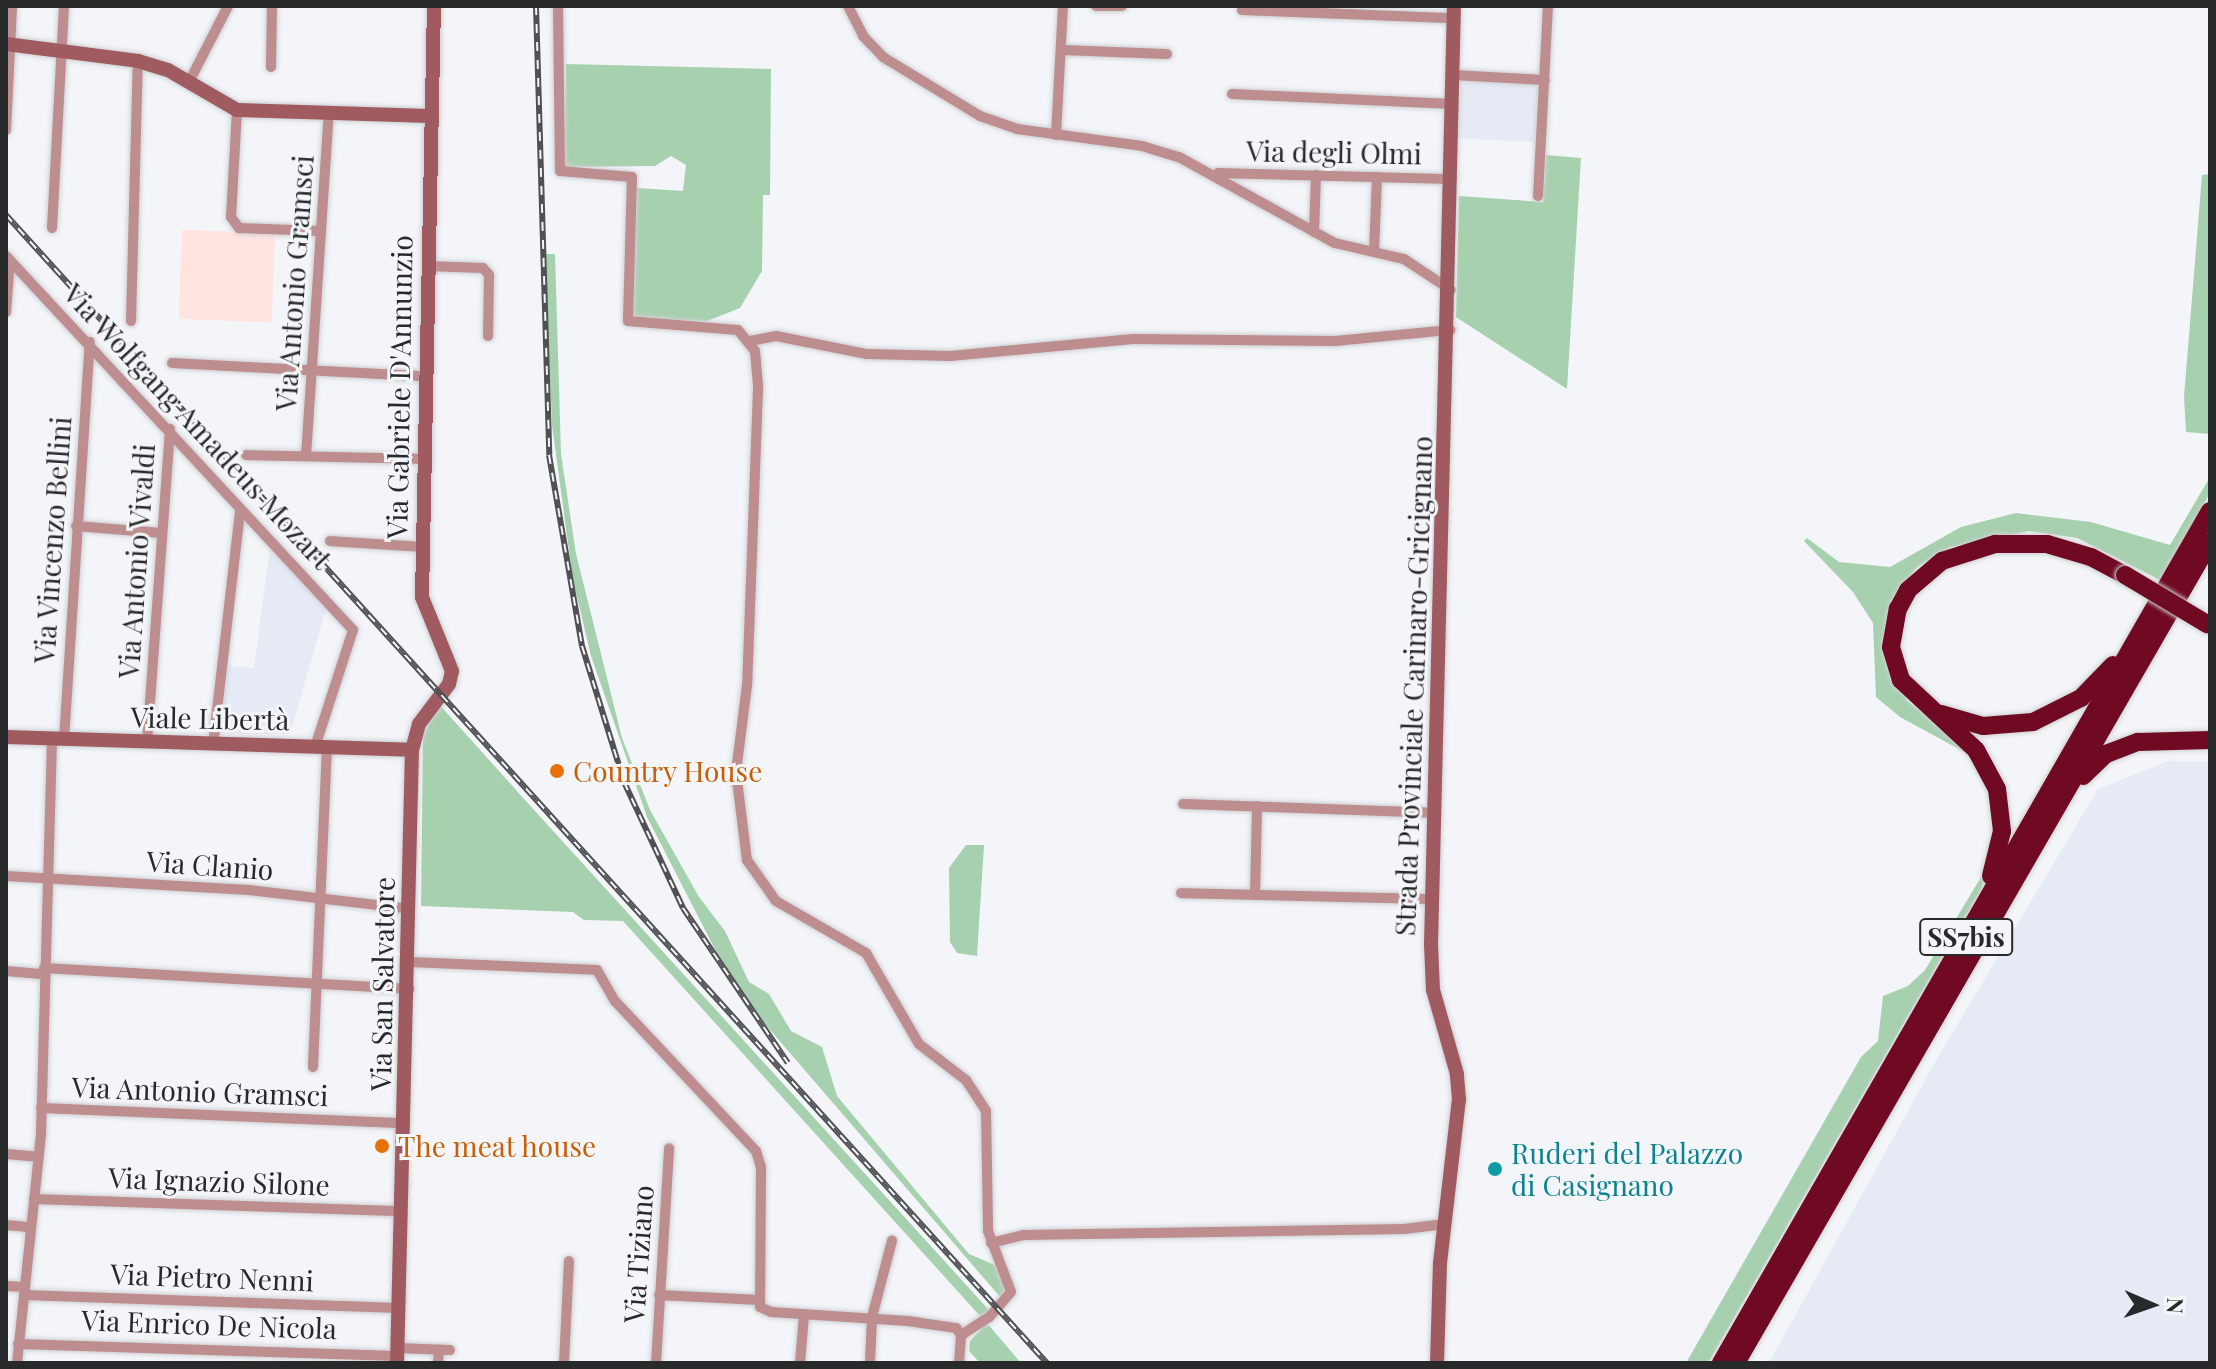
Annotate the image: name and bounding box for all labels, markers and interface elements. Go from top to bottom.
street label: Via degli Olmi [1246,134,1422,170]
street label: Via Antonio Gramsci [268,153,320,413]
street label: Via Gabriele D'Annunzio [380,235,418,539]
street label: Via Wolfgang Amadeus Mozart [56,276,340,576]
street label: Via Vincenzo Bellini [27,415,77,665]
street label: Strada Provinciale Carinaro-Gricignano [1387,435,1439,937]
street label: Via Antonio Vivaldi [111,441,161,681]
street label: Viale Libertà [130,700,290,736]
place label: Country House [573,754,763,788]
marker: Country House [548,762,566,780]
street label: Via Clanio [145,844,275,886]
street label: Via San Salvatore [363,876,401,1092]
road number: SS7bis [1918,915,2014,959]
street label: Via Antonio Gramsci [70,1070,330,1112]
place label: The meat house [398,1129,597,1163]
place label: Ruderi del Palazzo di Casignano [1511,1136,1743,1202]
marker: The meat house [373,1137,391,1155]
street label: Via Ignazio Silone [108,1160,330,1202]
marker: Ruderi del Palazzo di Casignano [1486,1160,1504,1178]
street label: Via Tiziano [616,1183,660,1325]
street label: Via Pietro Nenni [110,1257,314,1297]
north arrow [2112,1265,2192,1345]
text: N [2161,1297,2191,1314]
street label: Via Enrico De Nicola [81,1303,337,1345]

